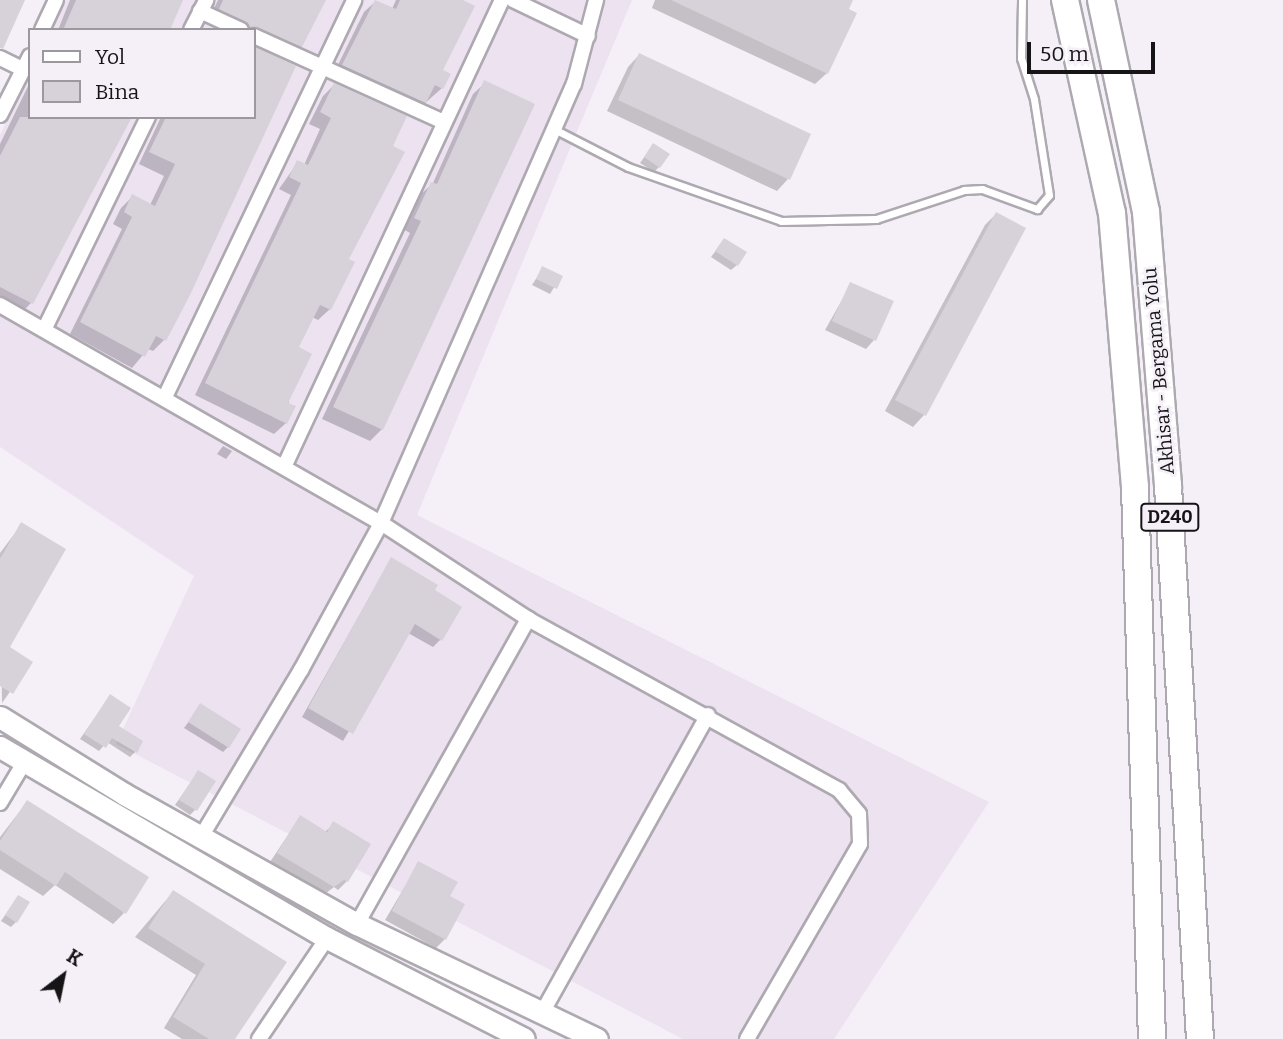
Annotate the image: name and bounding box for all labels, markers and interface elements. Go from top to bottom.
legend [28,28,256,119]
scale bar [1031,28,1159,72]
text: 50 m [1040,41,1089,67]
text: Yol [95,44,125,70]
text: Bina [95,79,139,105]
street label: Akhisar - Bergama Yolu [1139,266,1179,476]
road number: D240 [1140,503,1200,532]
north arrow [28,941,98,1011]
text: K [63,944,86,971]

